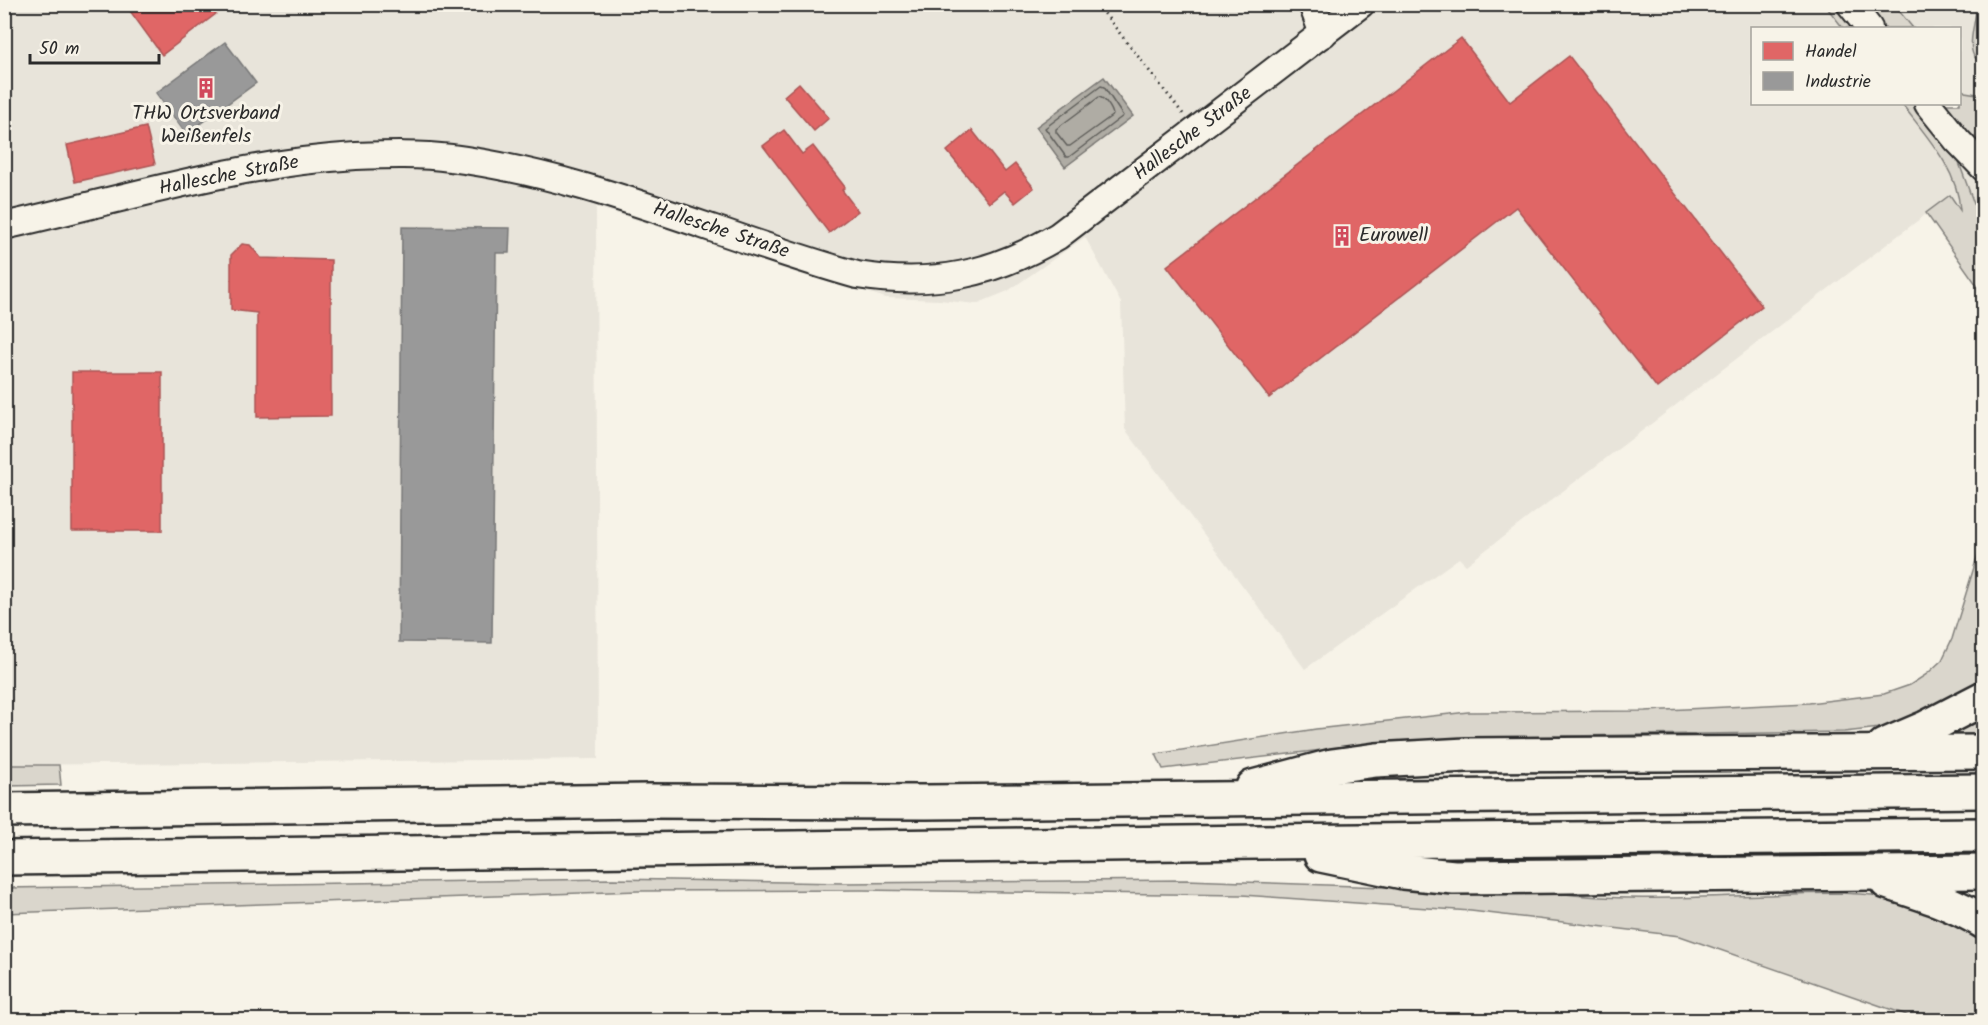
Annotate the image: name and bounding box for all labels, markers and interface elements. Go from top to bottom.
scale bar [30,27,159,65]
legend [1751,27,1961,105]
text: 50 m [39,35,79,64]
text: Handel [1805,38,1857,67]
text: Industrie [1805,68,1871,97]
building icon: THW Ortsverband Weißenfels [194,76,218,100]
street label: Hallesche Straße [1127,79,1259,189]
place label: THW Ortsverband Weißenfels [132,98,281,153]
street label: Hallesche Straße [156,147,302,205]
street label: Hallesche Straße [649,194,793,268]
place label: Eurowell [1359,220,1428,252]
building icon: Eurowell [1330,224,1354,248]

